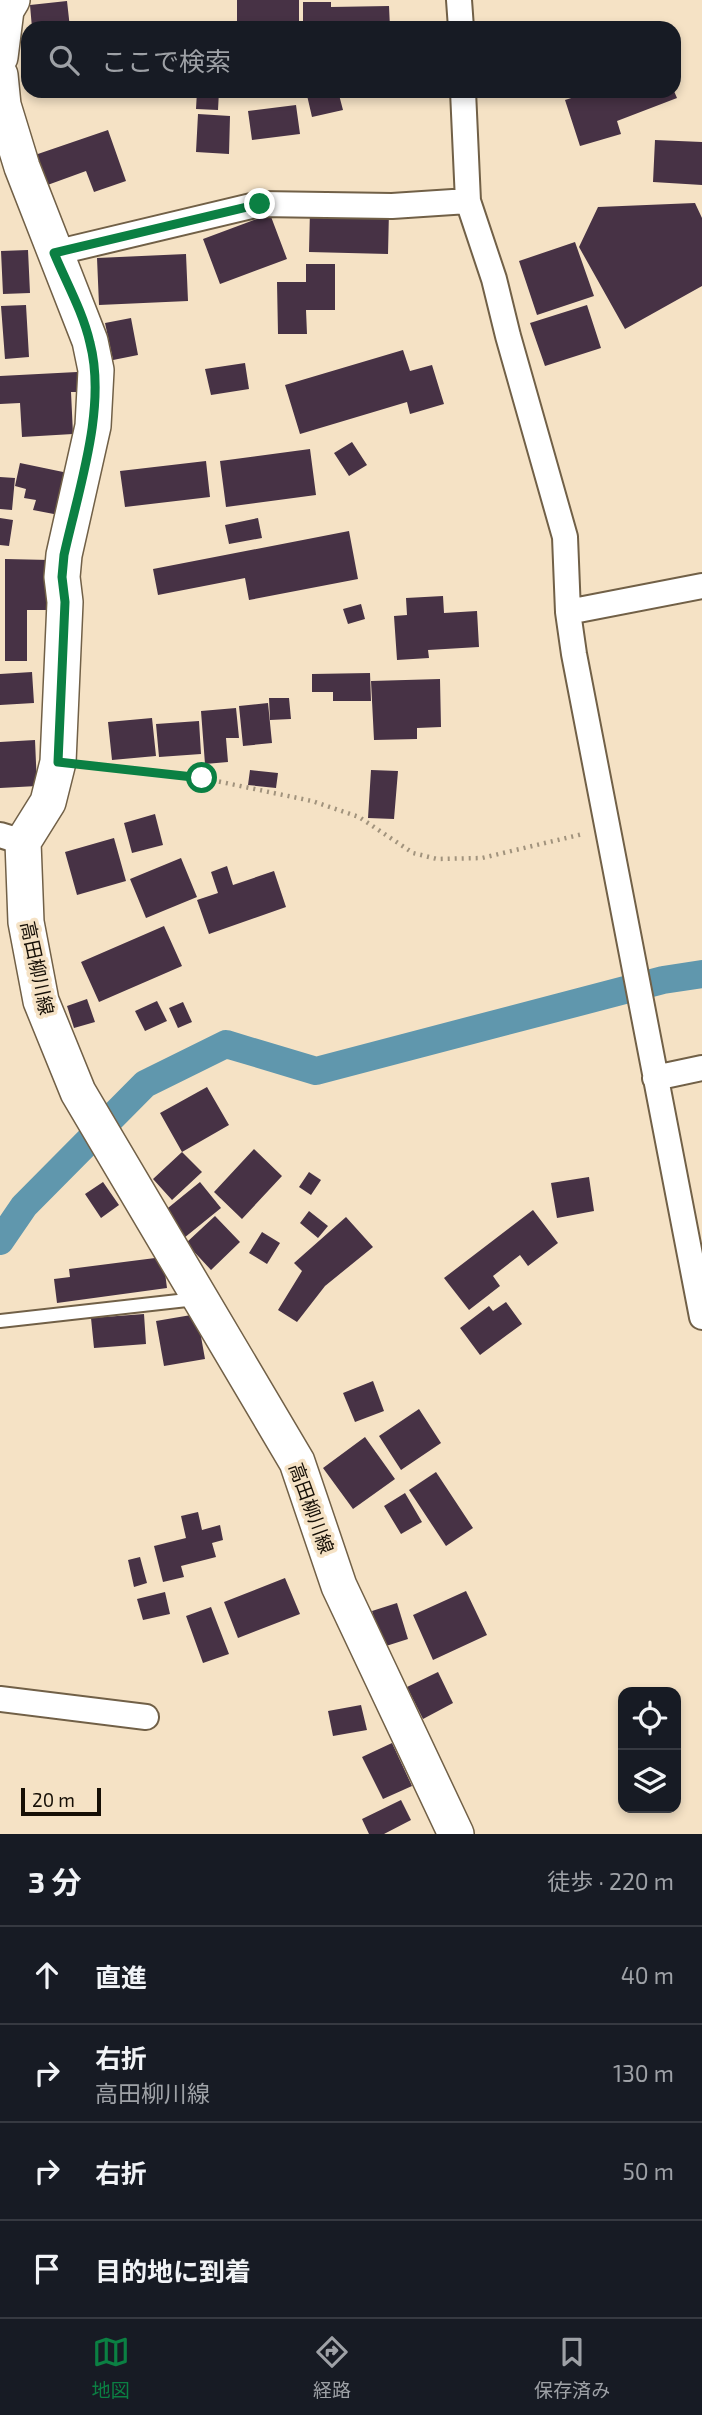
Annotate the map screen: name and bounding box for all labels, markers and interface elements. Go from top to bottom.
search box [21,21,681,98]
icon: search [45,41,83,79]
text: ここで検索 [101,45,231,76]
route end [244,188,275,219]
route start [186,762,217,793]
street label: 高田柳川線 [17,919,59,1017]
street label: 高田柳川線 [285,1459,339,1557]
map controls [618,1687,681,1813]
button: locate [618,1687,681,1750]
button: layers [618,1750,681,1813]
scale bar [21,1785,102,1817]
text: 20 m [32,1788,75,1811]
text: 3 分 [28,1863,82,1899]
text: 徒歩 · 220 m [547,1867,674,1895]
icon: ahead [28,1956,66,1994]
text: 直進 [95,1961,147,1992]
text: 40 m [621,1961,674,1989]
text: 右折 [95,2042,147,2073]
icon: right [28,2054,66,2092]
text: 130 m [613,2059,674,2087]
text: 高田柳川線 [95,2079,210,2107]
icon: right [28,2152,66,2190]
text: 右折 [95,2157,147,2188]
text: 50 m [623,2157,674,2185]
icon: arrive [28,2250,66,2288]
text: 目的地に到着 [95,2255,251,2286]
tab: 地図 [92,2333,130,2402]
tab: 経路 [313,2333,351,2402]
tab: 保存済み [534,2333,610,2402]

